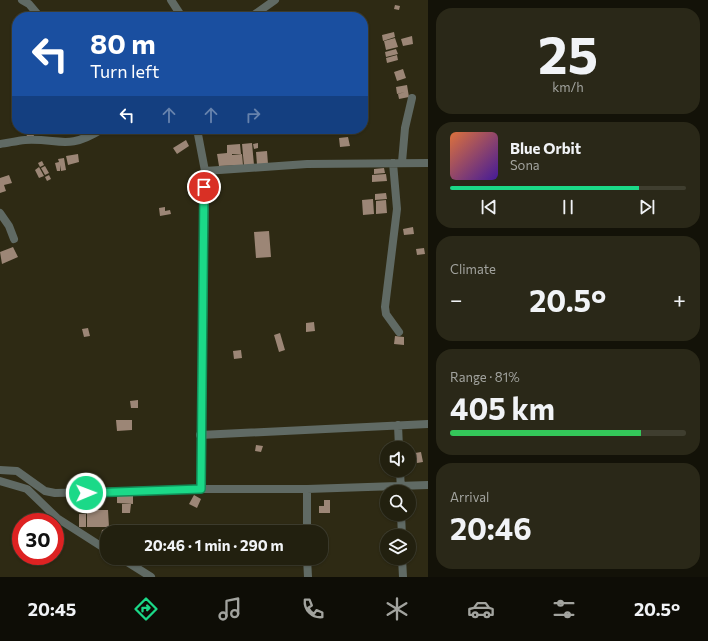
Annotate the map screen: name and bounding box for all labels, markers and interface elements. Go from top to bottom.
text: 25 [538,21,598,85]
text: 80 m [90,26,156,60]
icon: left [24,28,76,80]
text: Turn left [90,60,159,82]
text: km/h [552,79,584,95]
icon: left [116,104,138,126]
icon: ahead [158,104,180,126]
icon: ahead [200,104,222,126]
icon: right [242,104,264,126]
text: Blue Orbit [510,139,581,157]
text: Sona [510,157,540,173]
pin [187,170,221,204]
icon: arrive [193,176,215,198]
icon: previous [478,196,500,218]
icon: pause [557,196,579,218]
icon: next [636,196,658,218]
text: Climate [450,261,496,277]
text: 20.5° [529,281,606,318]
text: − [450,286,463,313]
text: + [673,286,686,313]
text: Range · 81% [450,369,520,385]
text: 405 km [450,389,555,426]
map controls [380,441,416,565]
button: sound [380,441,416,477]
position arrow [65,472,107,514]
button: search [380,485,416,521]
text: Arrival [450,489,489,505]
text: 20:46 [450,509,532,546]
speed limit sign: 30 [12,513,64,565]
button: layers [380,529,416,565]
text: 20:46 · 1 min · 290 m [144,536,284,554]
icon: directions [132,595,160,623]
icon: music [216,595,244,623]
icon: phone [299,595,327,623]
icon: climate [383,595,411,623]
icon: car [467,595,495,623]
icon: filters [550,595,578,623]
text: 20:45 [28,598,76,620]
text: 20.5° [634,598,680,620]

